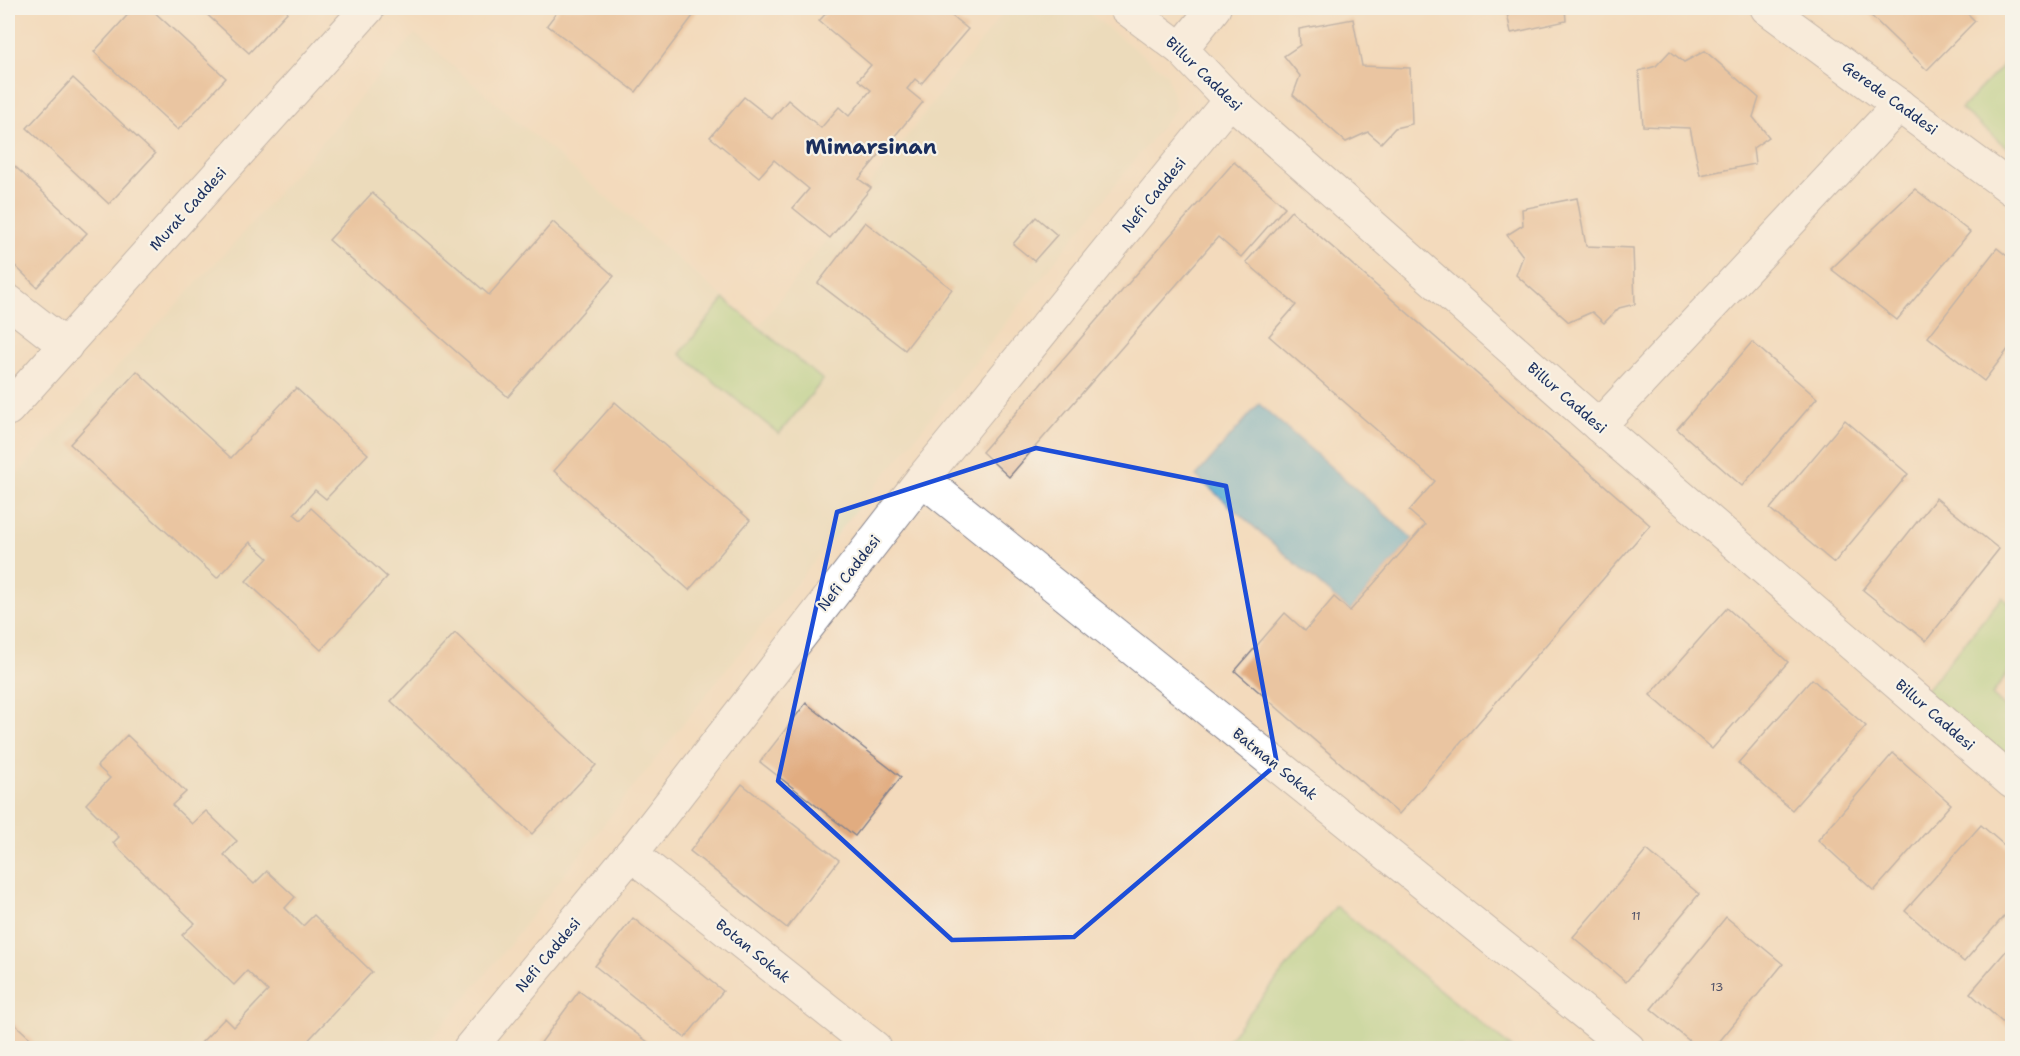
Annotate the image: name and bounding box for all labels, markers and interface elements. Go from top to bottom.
street label: Billur Caddesi [1161,32,1247,116]
street label: Gerede Caddesi [1838,56,1942,140]
district label: Mimarsinan [805,133,937,161]
street label: Nefi Caddesi [1117,153,1191,237]
street label: Murat Caddesi [145,163,231,255]
street label: Billur Caddesi [1523,358,1611,438]
street label: Nefi Caddesi [813,531,885,615]
street label: Billur Caddesi [1891,675,1979,755]
street label: Batman Sokak [1228,724,1322,804]
house number: 11 [1631,908,1641,924]
street label: Nefi Caddesi [511,914,585,996]
street label: Botan Sokak [711,915,795,987]
house number: 13 [1711,979,1723,995]

